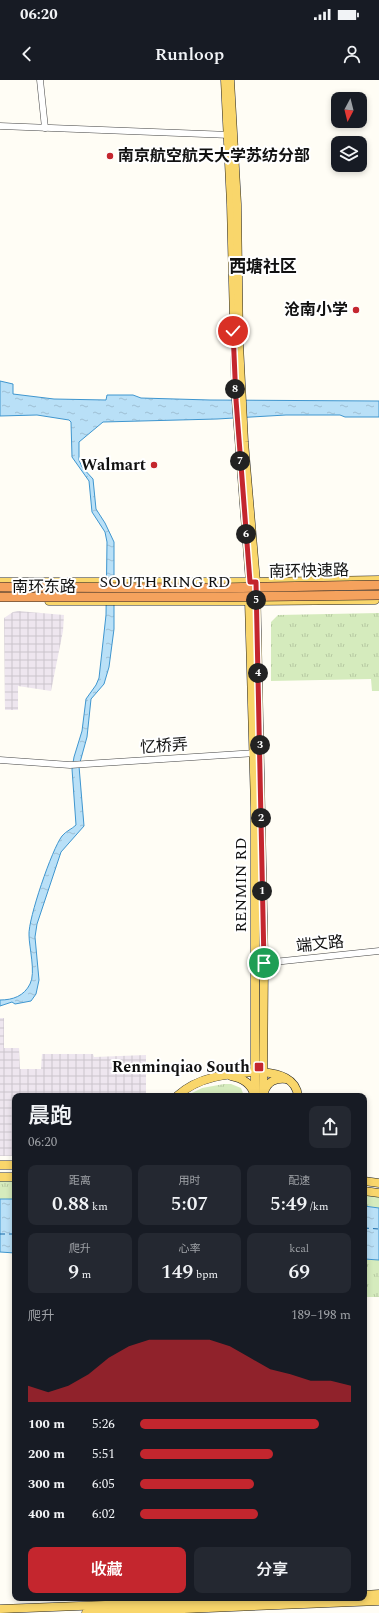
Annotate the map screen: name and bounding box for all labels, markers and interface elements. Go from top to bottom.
text: 06:20 [20,3,58,26]
text: Runloop [155,41,224,68]
icon: back [16,43,38,65]
icon: person [341,43,363,65]
north arrow [331,92,367,128]
map controls [331,92,367,172]
button: layers [331,136,367,172]
place label: 南京航空航天大学苏纺分部 [118,144,310,168]
marker: 南京航空航天大学苏纺分部 [105,151,115,161]
district label: 西塘社区 [229,254,297,280]
place label: 沧南小学 [284,298,348,322]
marker: 沧南小学 [351,305,361,315]
pin [216,314,250,348]
icon: check [222,320,244,342]
pin: 8 [225,379,245,399]
text: 8 [232,380,238,397]
pin: 7 [230,451,250,471]
text: 7 [237,452,243,469]
place label: Walmart [81,453,146,477]
marker: Walmart [149,460,159,470]
pin: 6 [236,524,256,544]
text: 6 [243,525,249,542]
street label: 南环快速路 [269,558,349,584]
street label: SOUTH RING RD [100,570,230,594]
street label: 南环东路 [12,575,76,599]
pin: 5 [246,590,266,610]
text: 5 [253,591,259,608]
pin: 4 [248,663,268,683]
text: 4 [255,664,261,681]
street label: 忆桥弄 [139,732,189,760]
pin: 3 [250,735,270,755]
text: 3 [257,736,263,753]
pin: 2 [251,808,271,828]
text: 2 [258,809,264,826]
street label: RENMIN RD [229,837,253,933]
pin: 1 [252,881,272,901]
text: 1 [259,882,265,899]
street label: 端文路 [295,930,345,958]
pin [247,946,281,980]
icon: arrive [253,952,275,974]
place label: Renminqiao South [112,1055,250,1079]
marker: Renminqiao South [253,1061,265,1073]
text: 晨跑 [28,1100,72,1133]
button: share [309,1106,351,1148]
text: 06:20 [28,1132,57,1152]
text: 距离 [69,1172,91,1189]
text: 用时 [178,1172,200,1189]
text: 配速 [288,1172,310,1189]
text: 0.88 [52,1189,89,1219]
text: 5:07 [171,1189,208,1219]
text: 5:49 [270,1189,307,1219]
text: km [89,1198,108,1215]
text: /km [307,1198,328,1215]
text: 爬升 [69,1240,91,1257]
text: 心率 [178,1240,200,1257]
text: kcal [289,1240,309,1257]
text: 9 [68,1257,79,1287]
text: 149 [161,1257,193,1287]
text: 69 [288,1257,310,1287]
text: m [79,1266,91,1283]
text: bpm [193,1266,218,1283]
text: 189–198 m [291,1305,351,1325]
text: 爬升 [28,1306,54,1326]
text: 100 m [28,1414,65,1434]
text: 5:26 [92,1414,115,1434]
text: 200 m [28,1444,65,1464]
text: 5:51 [92,1444,115,1464]
text: 300 m [28,1474,65,1494]
text: 6:05 [92,1474,115,1494]
text: 400 m [28,1504,65,1524]
text: 6:02 [92,1504,115,1524]
button: 收藏 [28,1547,186,1593]
button: 分享 [194,1547,351,1593]

